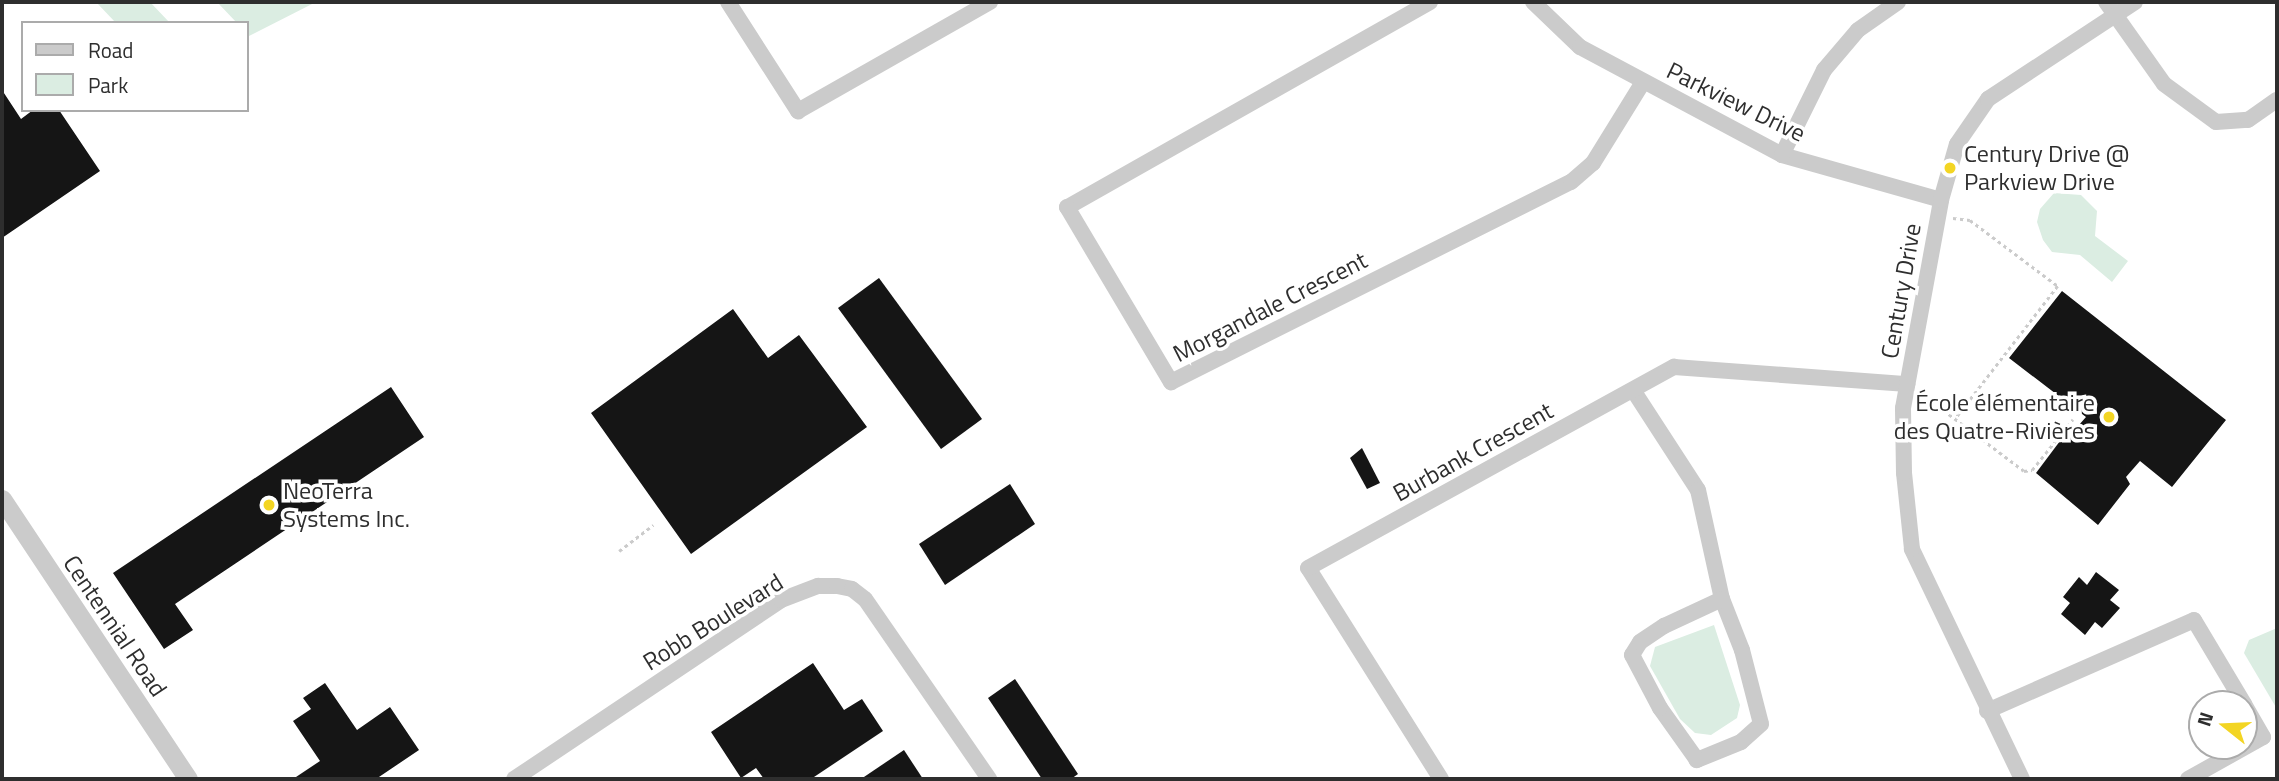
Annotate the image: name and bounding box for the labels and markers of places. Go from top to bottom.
place label: Century Drive @ Parkview Drive [1964,140,2129,196]
marker: Century Drive @ Parkview Drive [1942,160,1958,176]
place label: École élémentaire des Quatre-Rivières [1894,389,2095,445]
marker: École élémentaire des Quatre-Rivières [2101,409,2117,425]
place label: NeoTerra Systems Inc. [283,477,410,533]
marker: NeoTerra Systems Inc. [261,497,277,513]

